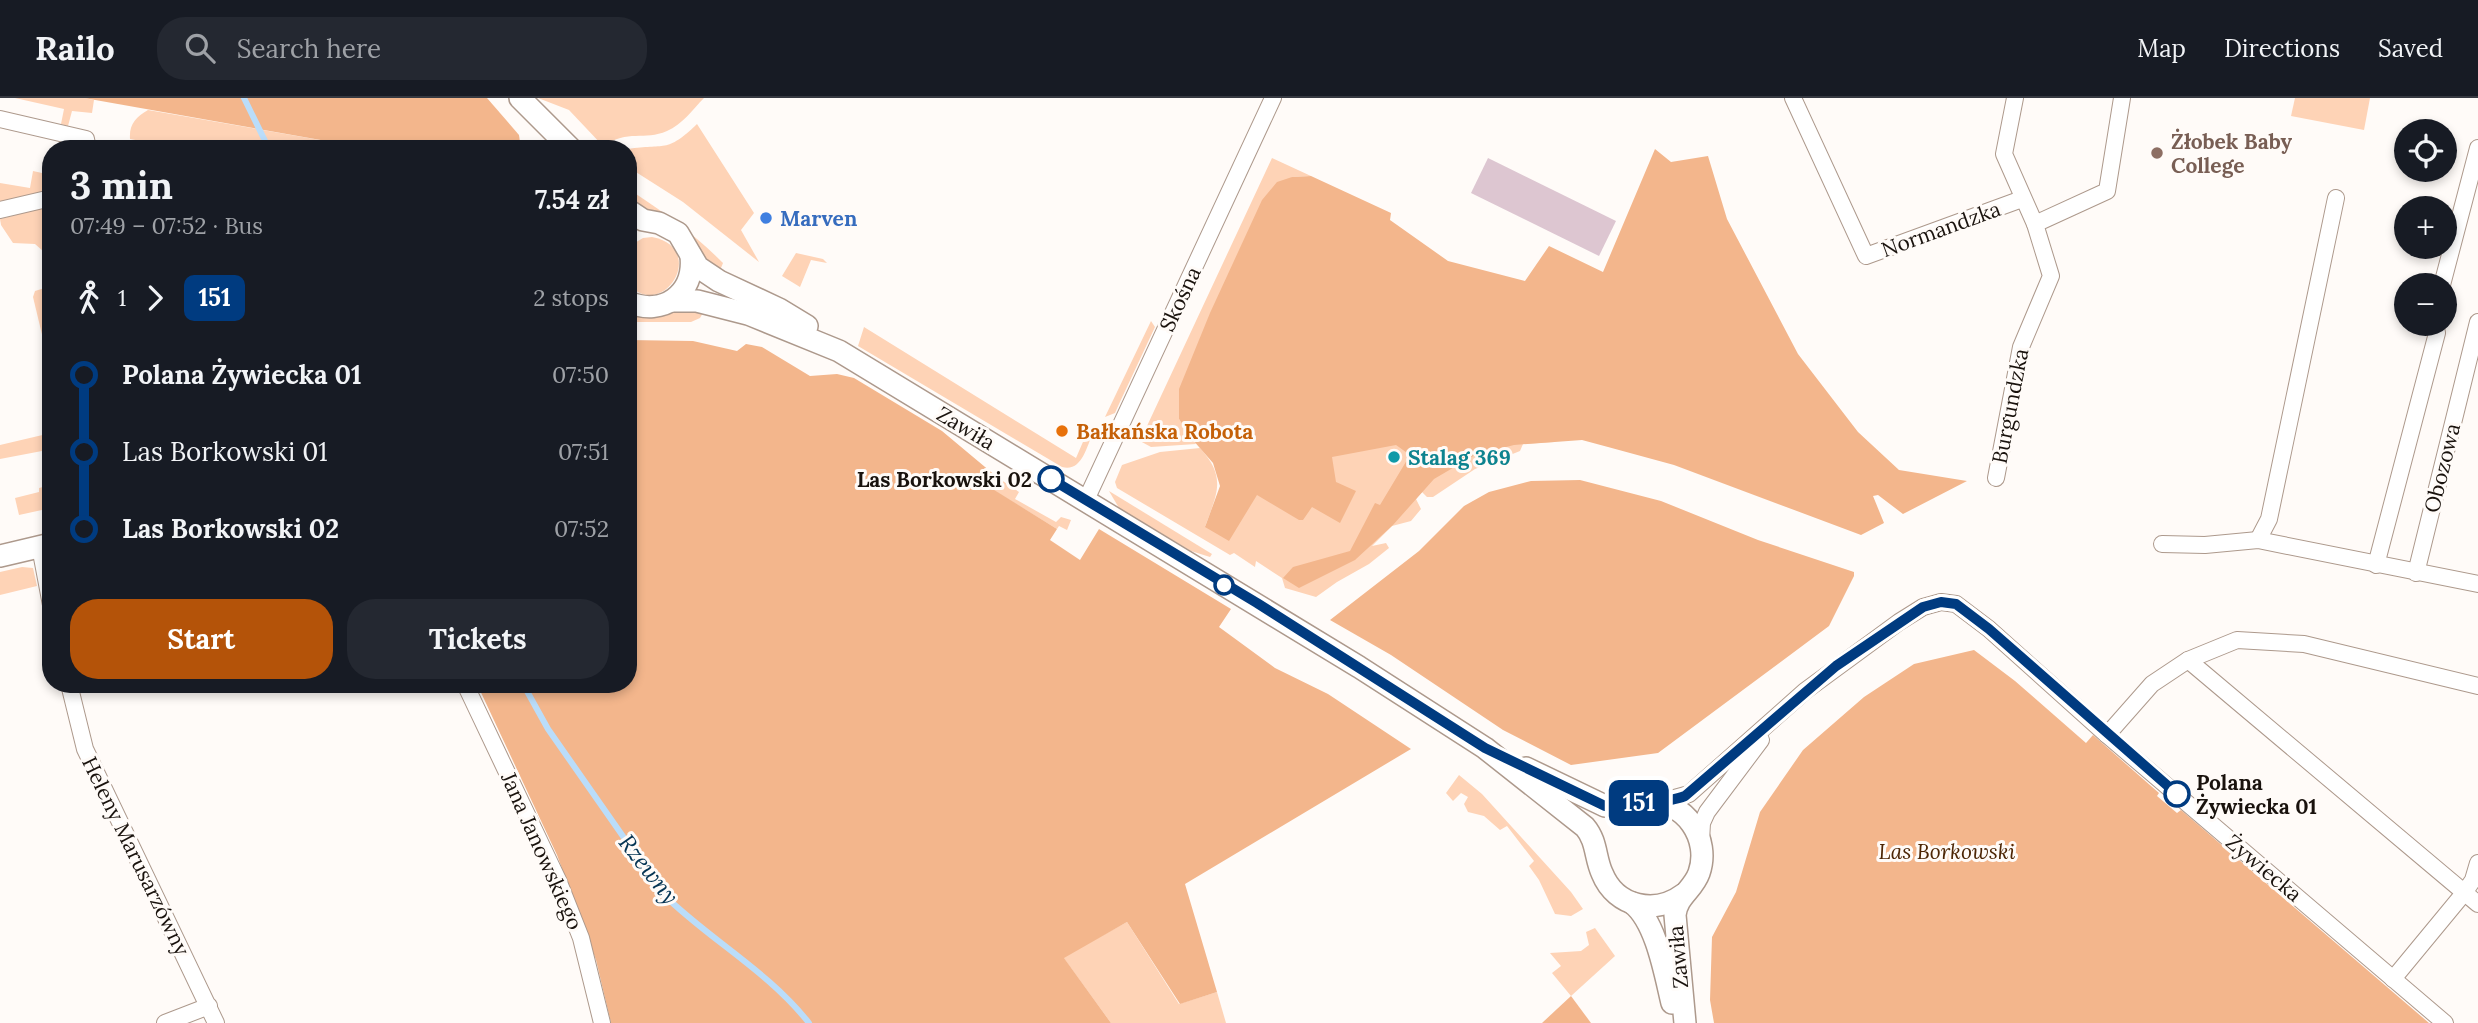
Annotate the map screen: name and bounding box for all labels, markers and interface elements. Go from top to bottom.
search box [157,17,647,80]
text: Railo [35,27,115,69]
icon: search [181,29,219,67]
text: Search here [237,32,381,65]
text: Map [2137,33,2186,64]
text: Directions [2224,33,2340,64]
text: Saved [2378,33,2443,64]
map controls [2394,119,2457,336]
button: locate [2394,119,2457,182]
place label: Żłobek Baby College [2171,128,2293,179]
marker: Żłobek Baby College [2149,145,2165,161]
text: 3 min [70,161,173,209]
text: 7.54 zł [535,183,609,216]
street label: Normandzka [1878,195,2004,263]
button: + [2394,196,2457,259]
place label: Marven [780,205,857,232]
marker: Marven [758,210,774,226]
text: 07:49 – 07:52 · Bus [70,211,263,240]
street label: Skośna [1153,262,1207,336]
button: − [2394,273,2457,336]
icon: walk [70,279,108,317]
icon: forward [136,279,174,317]
text: 151 [198,282,231,313]
text: 1 [118,283,126,312]
text: 2 stops [533,283,609,312]
street label: Burgundzka [1986,346,2034,466]
text: Polana Żywiecka 01 [122,358,362,391]
text: 07:50 [552,360,609,389]
street label: Zawiła [932,400,1000,456]
place label: Bałkańska Robota [1076,418,1253,445]
street label: Obozowa [2418,420,2466,516]
marker: Bałkańska Robota [1054,423,1070,439]
text: Las Borkowski 01 [122,435,328,468]
text: 07:51 [558,437,609,466]
place label: Stalag 369 [1408,444,1511,471]
marker: Stalag 369 [1386,449,1402,465]
place label: Las Borkowski 02 [857,466,1032,493]
marker: Las Borkowski 02 [1038,466,1064,492]
text: Las Borkowski 02 [122,512,339,545]
text: 07:52 [554,514,609,543]
unlabelled marker [1214,575,1234,595]
button: Start [70,599,333,679]
button: Tickets [347,599,609,679]
street label: Heleny Marusarzówny [76,752,196,960]
street label: Jana Janowskiego [495,767,589,934]
place label: Polana Żywiecka 01 [2196,769,2317,820]
line badge: 151 [1599,780,1679,826]
marker: Polana Żywiecka 01 [2164,781,2190,807]
text: 151 [1623,787,1655,818]
water label: Rzewny [613,828,685,910]
street label: Żywiecka [2220,828,2308,908]
park label: Las Borkowski [1879,838,2016,865]
street label: Zawiła [1662,924,1694,990]

